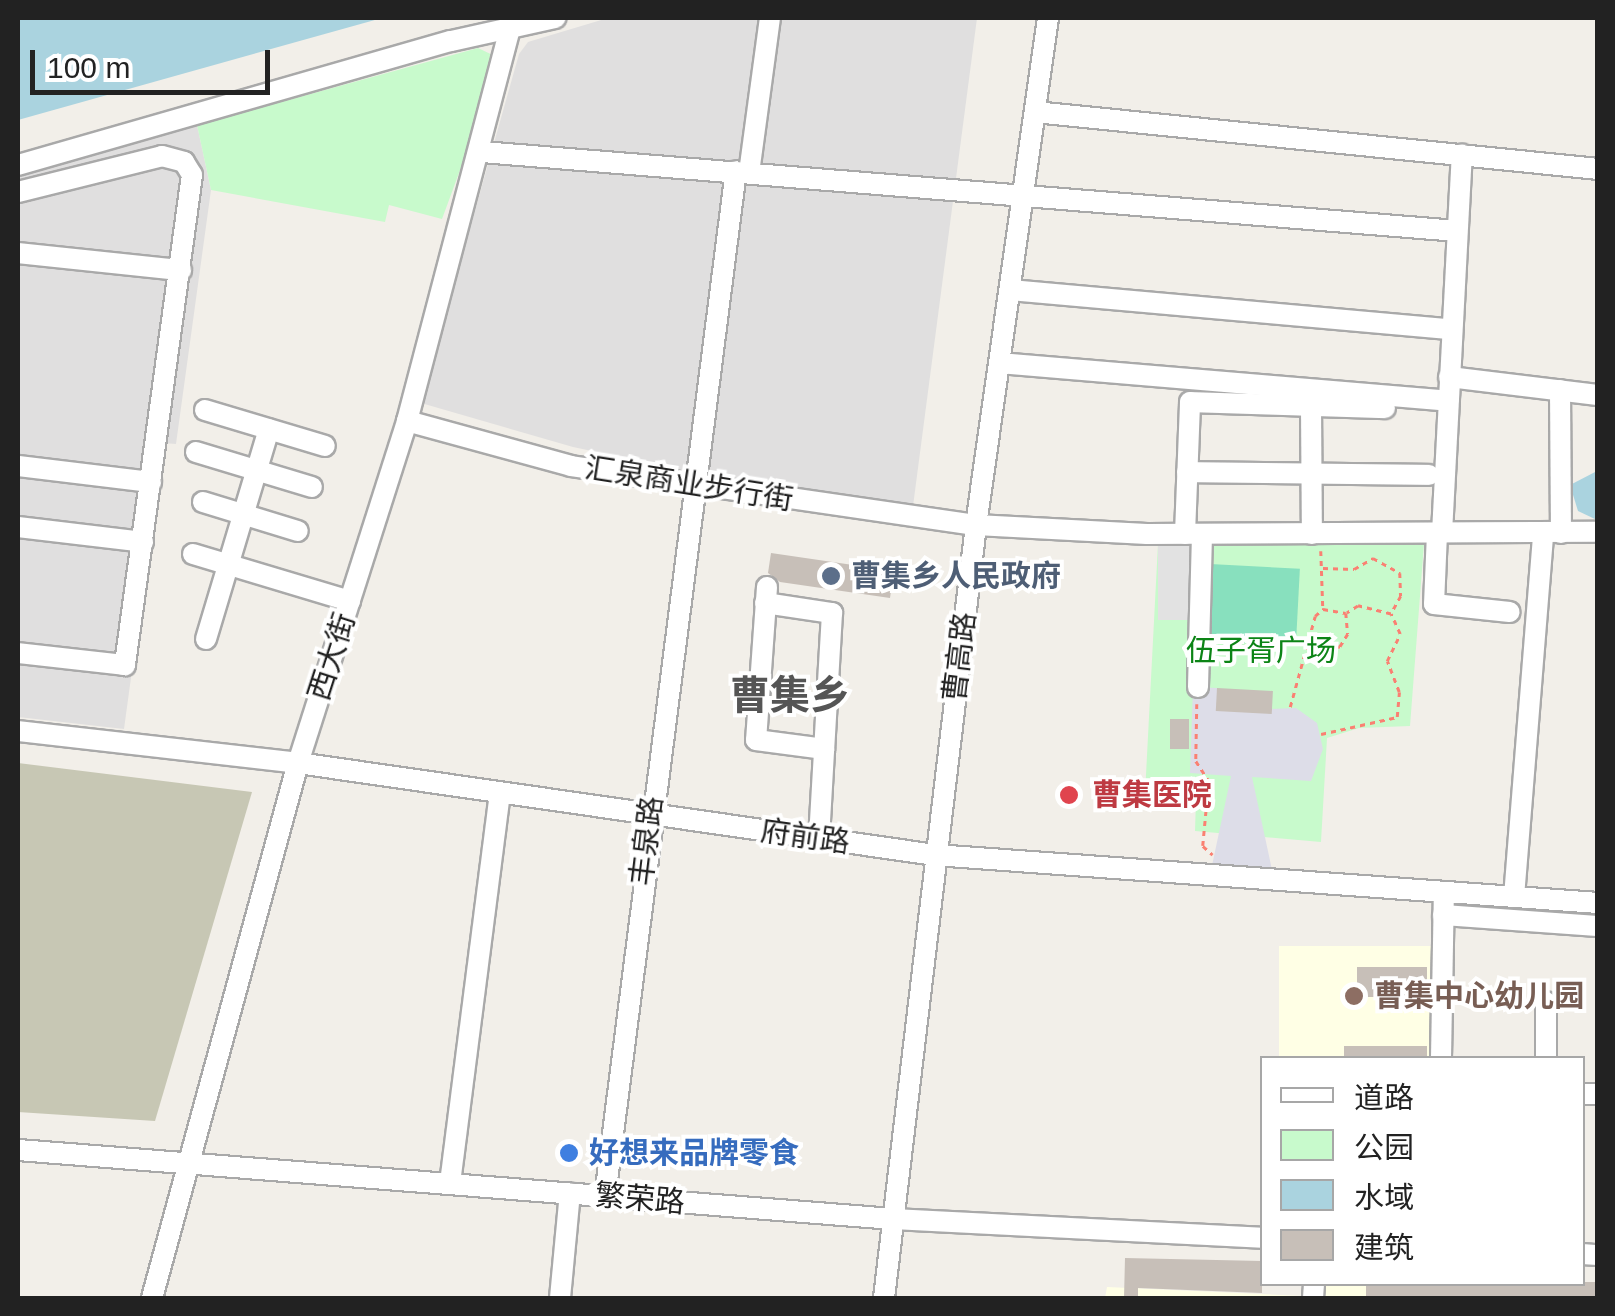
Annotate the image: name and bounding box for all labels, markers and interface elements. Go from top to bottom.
scale bar [35,30,275,92]
text: 100 m [47,51,130,84]
street label: 汇泉商业步行街 [582,450,796,518]
place label: 曹集乡人民政府 [851,558,1061,594]
marker: 曹集乡人民政府 [820,565,842,587]
street label: 西大街 [301,609,363,705]
street label: 曹高路 [937,610,983,704]
park label: 伍子胥广场 [1186,633,1336,669]
district label: 曹集乡 [730,671,850,719]
place label: 曹集医院 [1092,777,1212,813]
marker: 曹集医院 [1056,782,1082,808]
street label: 丰泉路 [624,794,670,888]
street label: 府前路 [758,813,852,861]
place label: 曹集中心幼儿园 [1374,978,1584,1014]
marker: 曹集中心幼儿园 [1343,985,1365,1007]
legend [1260,1056,1585,1286]
text: 道路 [1354,1081,1414,1114]
text: 公园 [1354,1131,1414,1164]
place label: 好想来品牌零食 [589,1135,799,1171]
marker: 好想来品牌零食 [558,1142,580,1164]
street label: 繁荣路 [594,1177,686,1221]
text: 水域 [1354,1181,1414,1214]
text: 建筑 [1354,1231,1414,1264]

